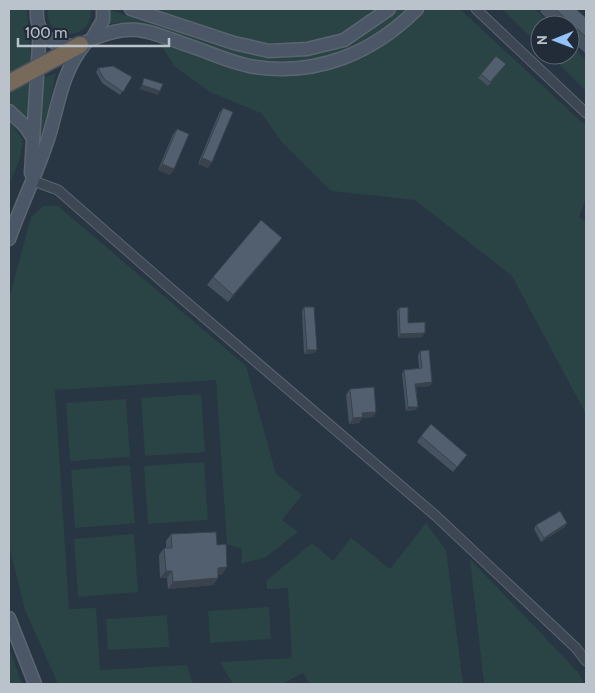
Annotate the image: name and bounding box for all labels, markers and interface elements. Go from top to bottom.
scale bar [18,15,169,47]
north arrow [530,15,580,65]
text: 100 m [25,24,67,42]
text: N [533,35,551,45]

